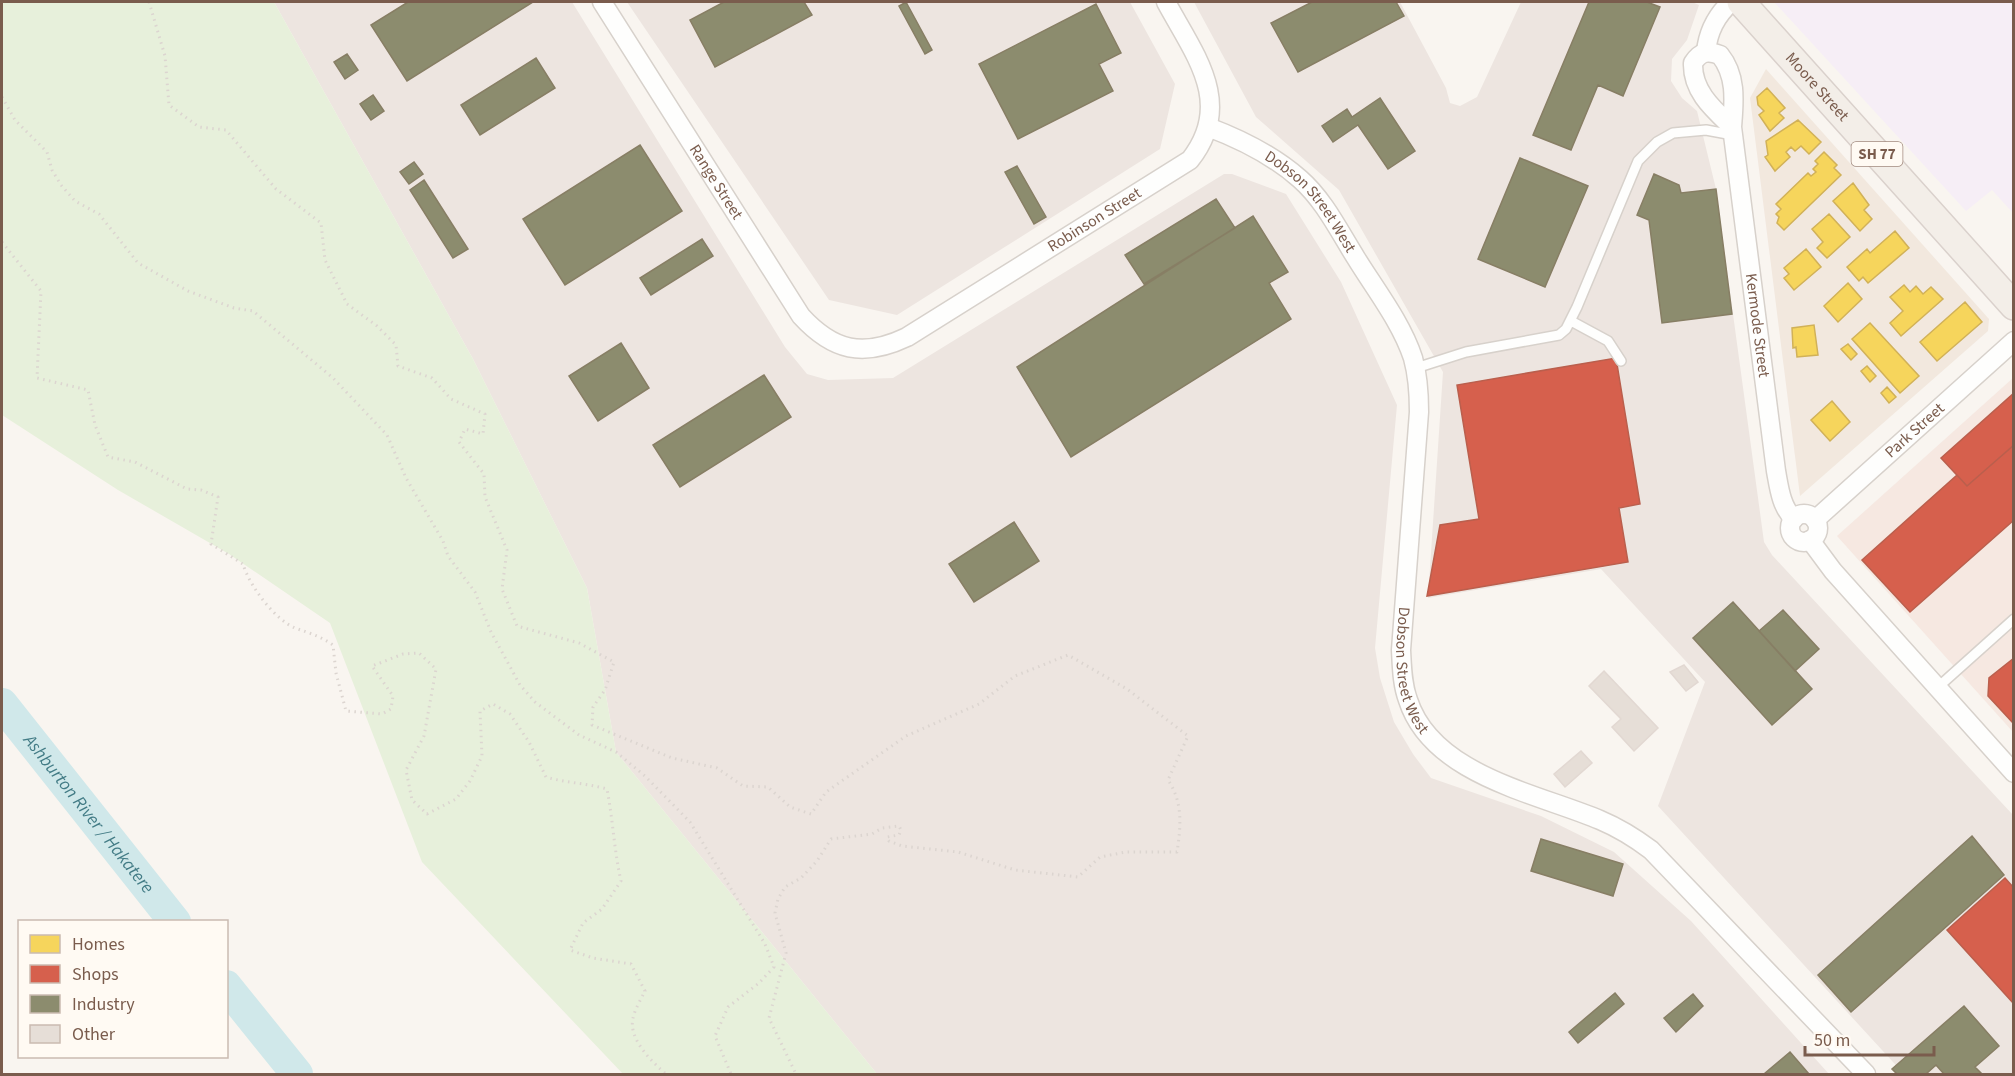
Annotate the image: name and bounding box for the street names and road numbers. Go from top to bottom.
street label: Moore Street [1780,48,1854,126]
street label: Range Street [684,140,748,224]
road number: SH 77 [1852,142,1902,166]
street label: Dobson Street West [1261,146,1361,257]
street label: Robinson Street [1043,182,1146,257]
street label: Kermode Street [1740,272,1775,379]
street label: Park Street [1880,397,1950,463]
street label: Dobson Street West [1390,606,1434,739]

